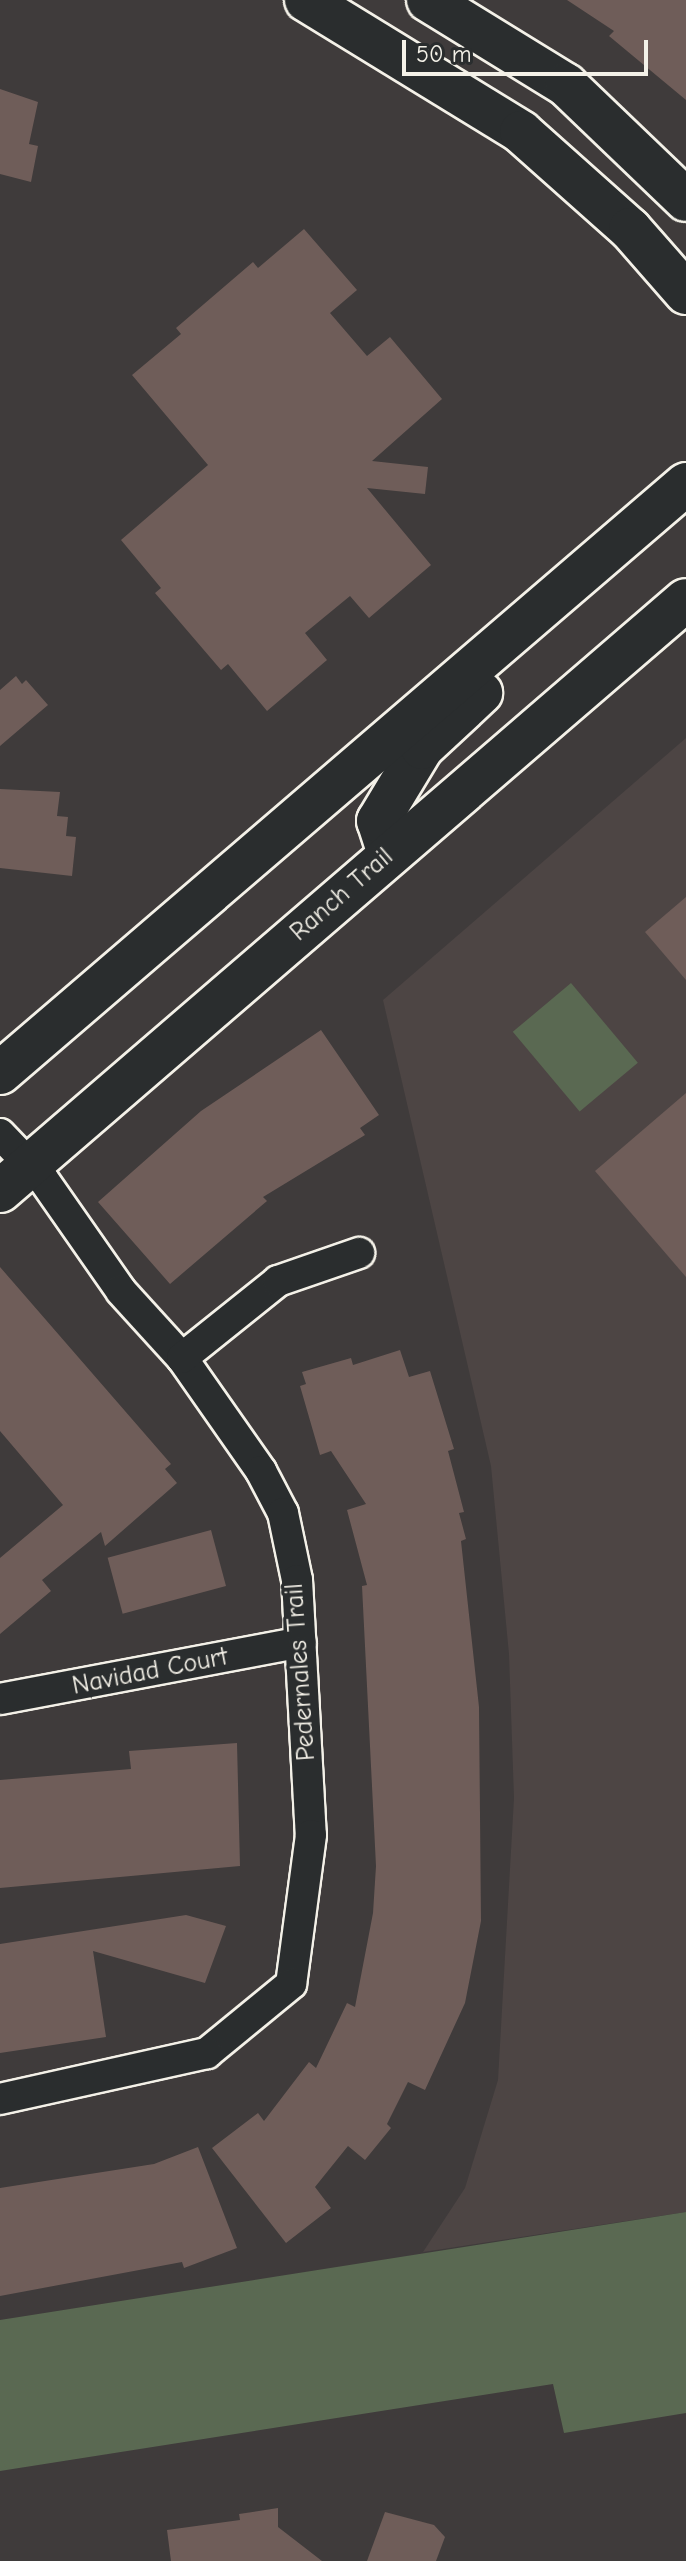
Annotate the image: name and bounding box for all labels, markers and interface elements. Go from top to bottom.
scale bar [406,24,652,74]
text: 50 m [416,40,472,68]
street label: Ranch Trail [284,842,400,948]
street label: Pedernales Trail [279,1582,323,1762]
street label: Navidad Court [70,1642,230,1702]

